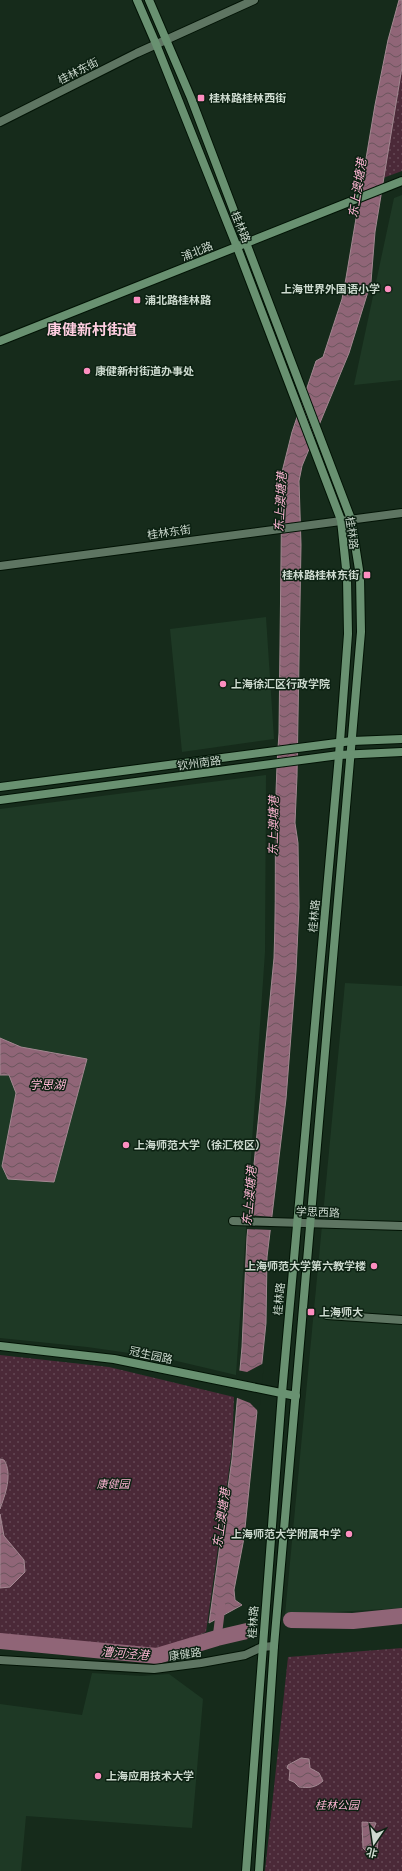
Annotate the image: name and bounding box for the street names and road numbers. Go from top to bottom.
street label: 桂林东街 [55,55,101,87]
street label: 桂林路 [228,209,254,245]
street label: 浦北路 [179,238,215,264]
street label: 桂林路 [343,516,361,550]
street label: 桂林东街 [146,522,192,542]
street label: 钦州南路 [176,753,222,773]
street label: 桂林路 [306,899,322,933]
street label: 学思西路 [296,1204,340,1220]
street label: 桂林路 [271,1282,287,1316]
street label: 冠生园路 [128,1344,174,1366]
street label: 桂林路 [245,1605,261,1639]
street label: 康健路 [168,1645,202,1663]

